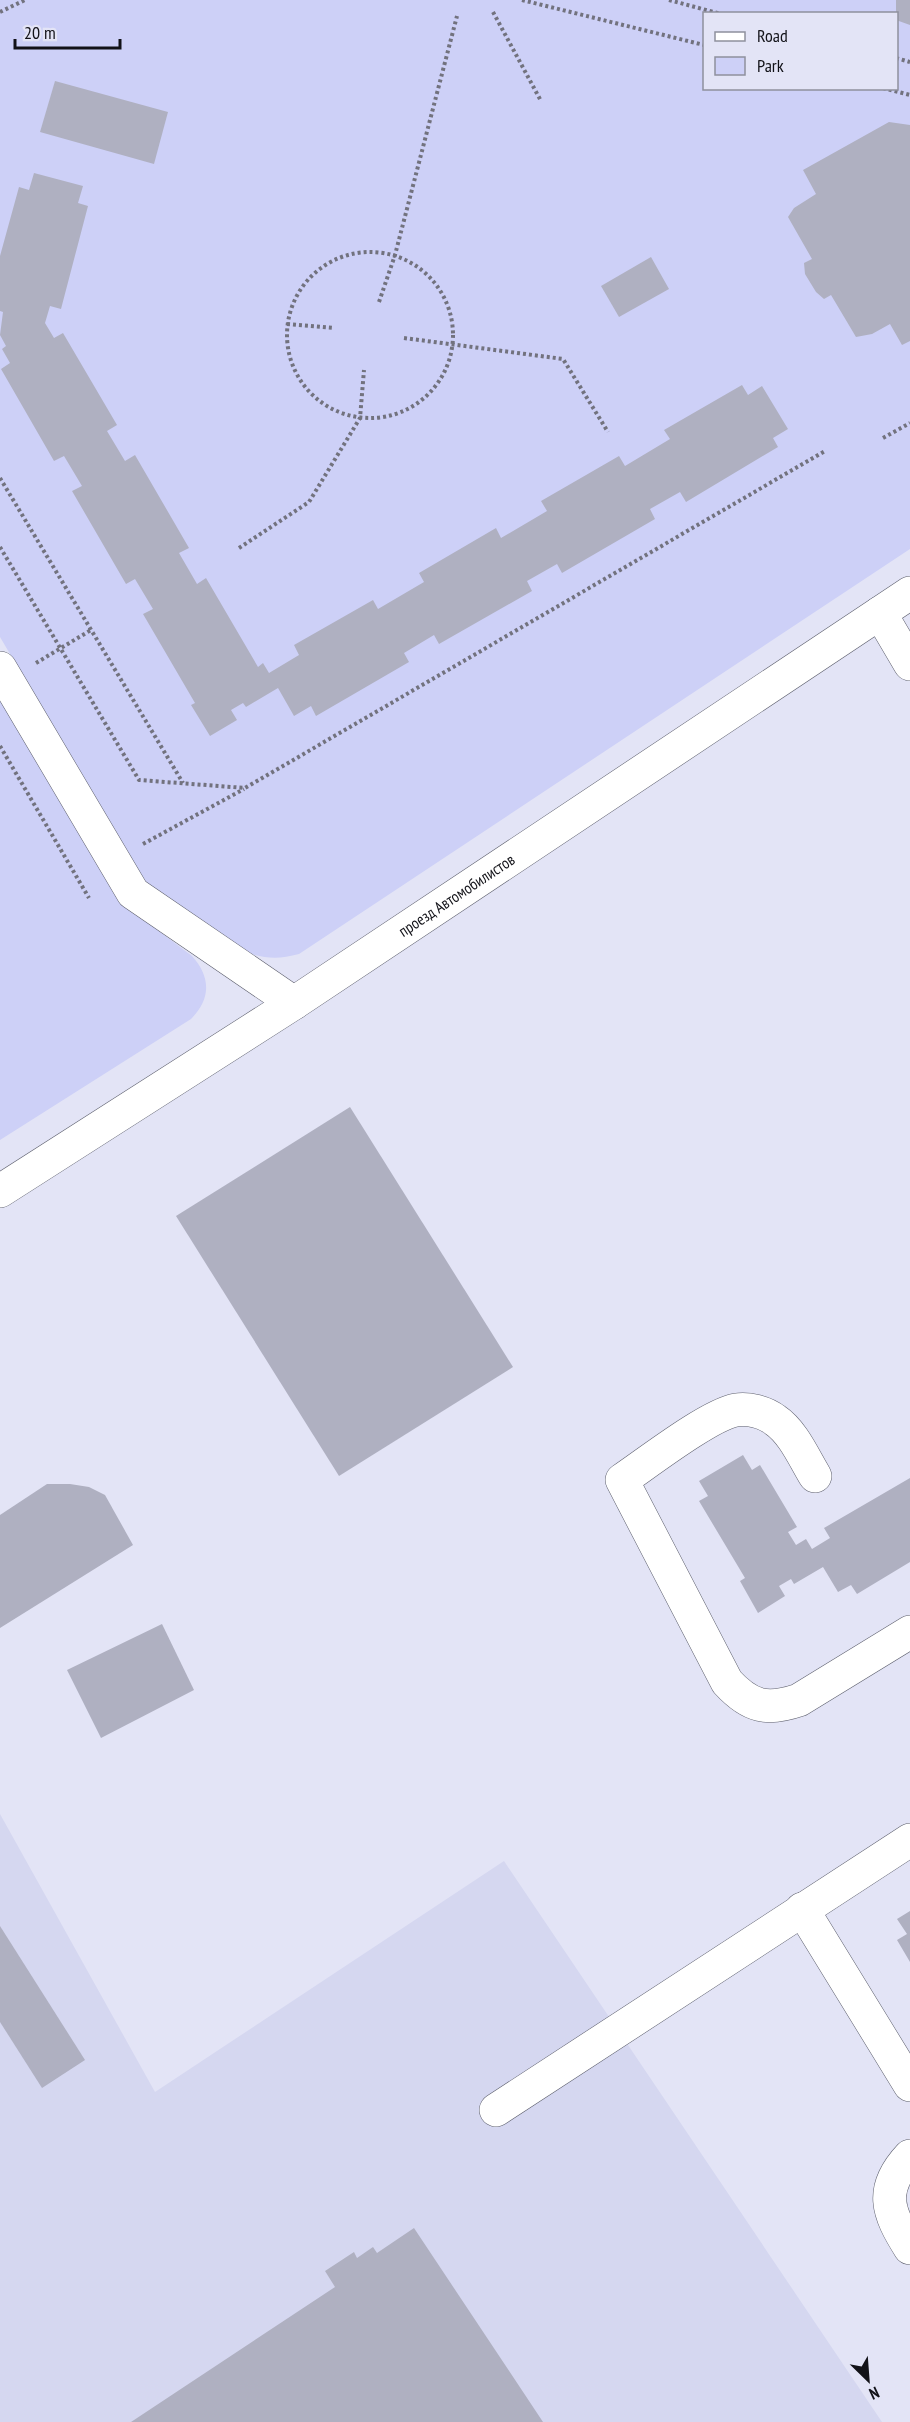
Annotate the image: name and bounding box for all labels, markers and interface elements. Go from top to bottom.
scale bar [15,12,120,50]
legend [703,12,898,90]
text: 20 m [24,21,56,44]
text: Road [757,24,788,47]
text: Park [757,54,784,77]
street label: проезд Автомобилистов [394,849,518,941]
north arrow [838,2350,898,2410]
text: N [866,2383,882,2404]

